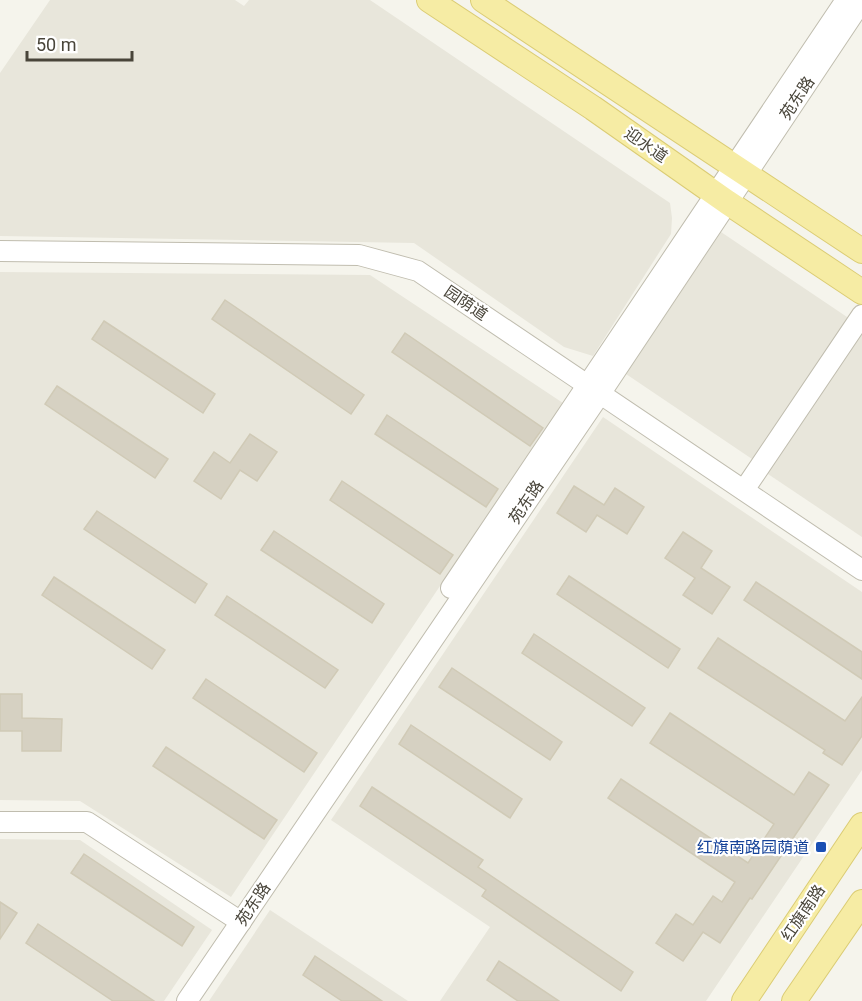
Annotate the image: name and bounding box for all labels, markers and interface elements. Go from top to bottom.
scale bar [27,24,132,62]
text: 50 m [36,34,76,55]
street label: 苑东路 [776,73,818,123]
street label: 迎水道 [621,123,671,167]
street label: 园荫道 [441,282,491,324]
street label: 苑东路 [505,477,547,527]
place label: 红旗南路园荫道 [697,838,809,857]
marker: 红旗南路园荫道 [814,840,828,854]
street label: 苑东路 [232,879,274,929]
street label: 红旗南路 [777,881,829,945]

